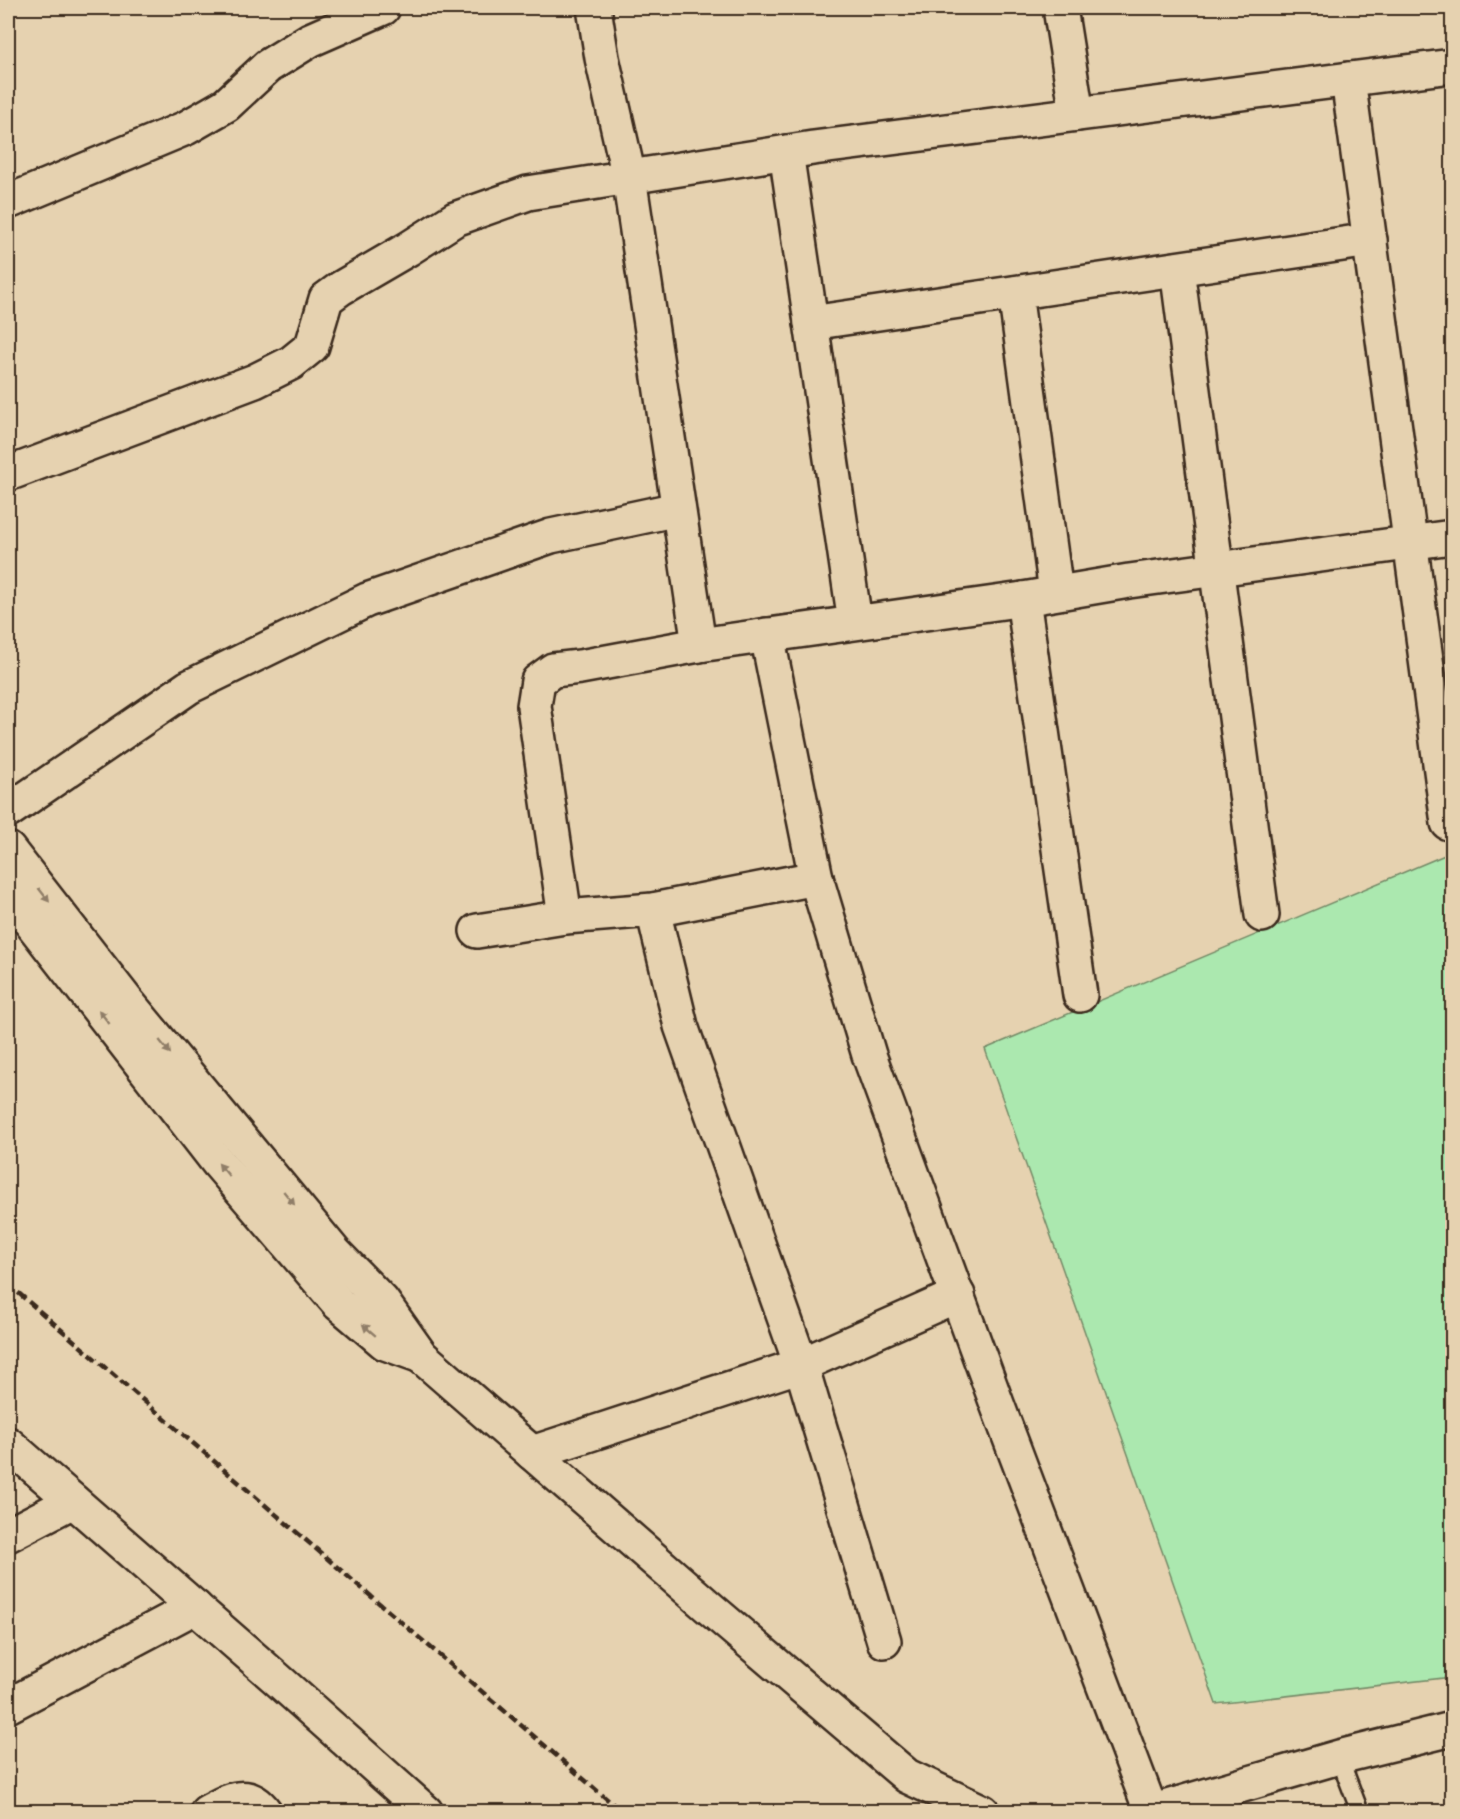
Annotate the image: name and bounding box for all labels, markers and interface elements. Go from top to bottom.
one-way arrow [37,887,50,903]
one-way arrow [98,1009,110,1025]
one-way arrow [158,1039,171,1054]
one-way arrow [218,1162,231,1178]
one-way arrow [282,1190,295,1205]
one-way arrow [362,1324,377,1337]

